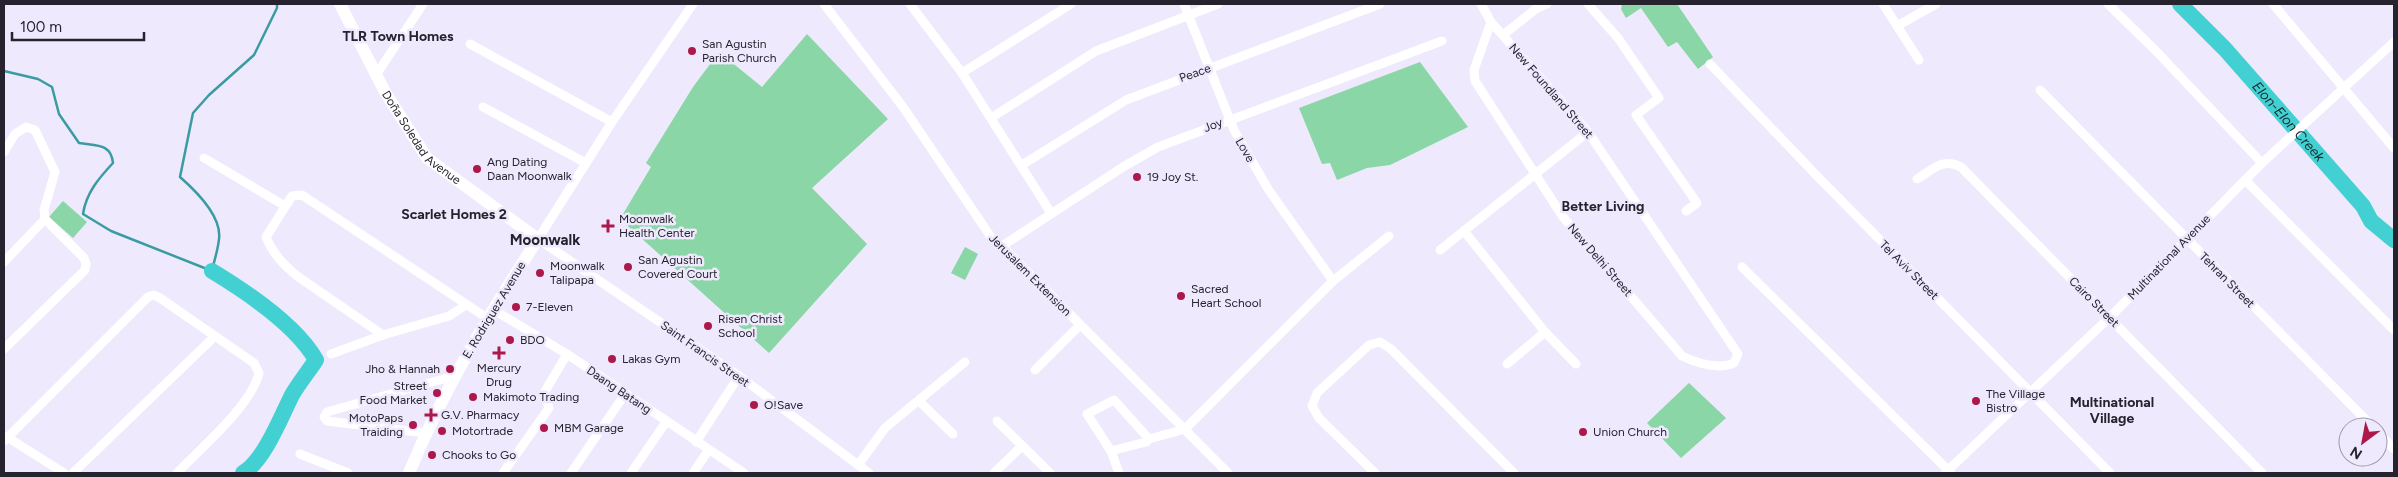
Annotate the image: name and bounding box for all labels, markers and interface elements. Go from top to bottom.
scale bar [12,10,145,42]
text: 100 m [20,18,62,36]
district label: TLR Town Homes [342,28,454,45]
place label: San Agustin Parish Church [702,37,777,65]
street label: New Foundland Street [1506,41,1596,142]
marker: San Agustin Parish Church [686,45,698,57]
street label: Peace [1177,61,1213,85]
water label: Elon-Elon Creek [2249,78,2329,166]
street label: Doña Soledad Avenue [379,88,464,188]
street label: Joy [1201,115,1225,135]
street label: Love [1233,135,1258,165]
place label: Ang Dating Daan Moonwalk [487,155,572,183]
marker: Ang Dating Daan Moonwalk [471,163,483,175]
place label: 19 Joy St. [1147,170,1198,184]
marker: 19 Joy St. [1131,171,1143,183]
district label: Better Living [1562,198,1644,215]
district label: Scarlet Homes 2 [401,206,507,223]
street label: Multinational Avenue [2125,211,2214,302]
place label: Moonwalk Health Center [619,212,695,240]
marker: Moonwalk Health Center [601,219,615,233]
street label: New Delhi Street [1565,221,1636,299]
district label: Moonwalk [510,231,580,249]
street label: Jerusalem Extension [986,231,1074,319]
street label: Tel Aviv Street [1877,238,1942,303]
street label: Tehran Street [2196,249,2258,311]
place label: San Agustin Covered Court [638,253,718,281]
street label: E. Rodriguez Avenue [460,259,529,361]
place label: Moonwalk Talipapa [550,259,605,287]
marker: San Agustin Covered Court [622,261,634,273]
marker: Moonwalk Talipapa [534,267,546,279]
street label: Cairo Street [2066,274,2122,330]
place label: Sacred Heart School [1191,282,1261,310]
marker: Sacred Heart School [1175,290,1187,302]
place label: 7-Eleven [526,300,573,314]
marker: 7-Eleven [510,301,522,313]
place label: Risen Christ School [718,312,783,340]
street label: Saint Francis Street [658,318,752,390]
marker: Risen Christ School [702,320,714,332]
place label: BDO [520,333,545,347]
marker: BDO [504,334,516,346]
marker: Mercury Drug [493,347,505,359]
place label: Lakas Gym [622,352,680,366]
marker: Lakas Gym [606,353,618,365]
place label: Mercury Drug [477,361,522,389]
place label: Jho & Hannah [365,362,440,376]
marker: Jho & Hannah [444,363,456,375]
street label: Daang Batang [584,363,654,417]
place label: Street Food Market [360,379,427,407]
marker: Street Food Market [431,387,443,399]
place label: The Village Bistro [1986,387,2045,415]
place label: Makimoto Trading [483,390,579,404]
marker: Makimoto Trading [467,391,479,403]
district label: Multinational Village [2070,394,2154,427]
marker: The Village Bistro [1970,395,1982,407]
place label: O!Save [764,398,803,412]
marker: O!Save [748,399,760,411]
place label: G.V. Pharmacy [441,408,520,422]
marker: G.V. Pharmacy [425,409,437,421]
place label: MotoPaps Traiding [349,411,403,439]
north arrow [2338,417,2388,467]
marker: MotoPaps Traiding [407,419,419,431]
place label: MBM Garage [554,421,624,435]
marker: MBM Garage [538,422,550,434]
place label: Motortrade [452,424,513,438]
marker: Motortrade [436,425,448,437]
place label: Union Church [1593,425,1667,439]
marker: Union Church [1577,426,1589,438]
text: N [2347,443,2365,463]
place label: Chooks to Go [442,448,516,462]
marker: Chooks to Go [426,449,438,461]

